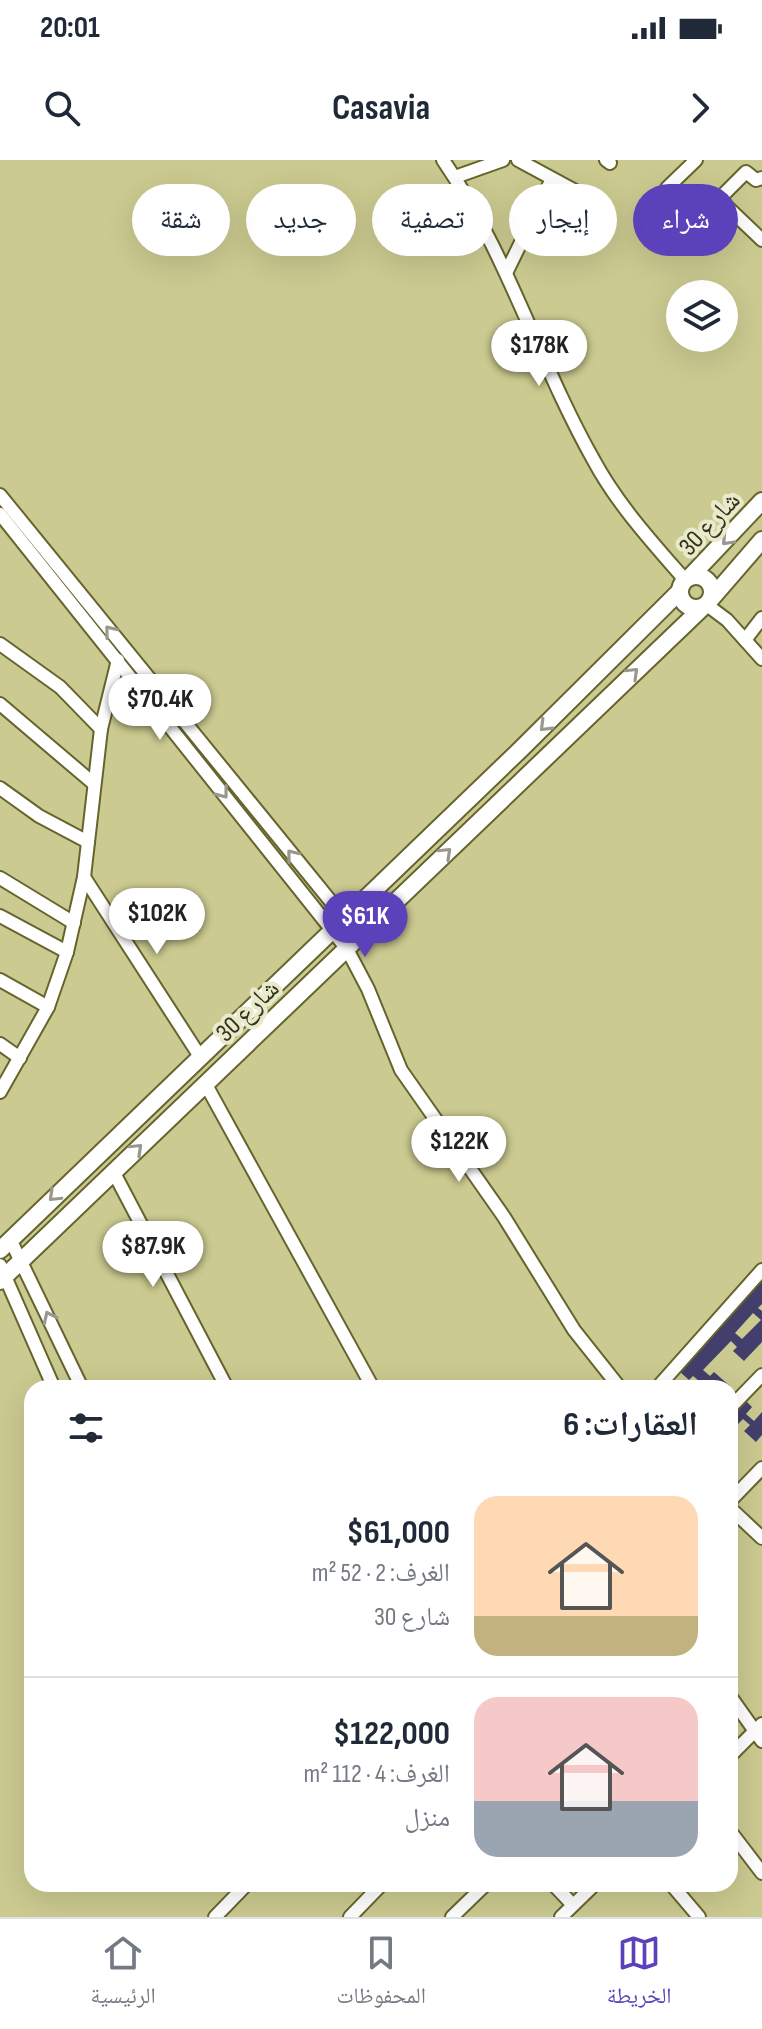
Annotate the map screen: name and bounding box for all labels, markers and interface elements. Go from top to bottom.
text: 20:01 [40,10,100,46]
icon: search [40,86,84,130]
icon: forward [678,86,722,130]
text: Casavia [332,87,430,130]
chip: شقة [132,184,230,256]
chip: جديد [246,184,356,256]
chip: تصفية [372,184,493,256]
chip: إيجار [509,184,617,256]
chip: شراء [633,184,738,256]
map controls [666,280,738,352]
button: layers [666,280,738,352]
pin: $178K [483,320,595,388]
text: $178K [509,330,569,361]
street label: شارع 30 [673,486,747,562]
one-way arrow [722,531,736,545]
one-way arrow [105,626,120,640]
one-way arrow [624,669,639,683]
pin: $70.4K [95,674,225,742]
text: $70.4K [126,684,194,715]
one-way arrow [540,716,554,731]
one-way arrow [214,784,228,799]
one-way arrow [437,848,451,863]
one-way arrow [287,850,302,864]
pin: $102K [101,888,213,956]
pin: $61K [318,891,412,959]
text: $102K [127,898,187,929]
text: $61K [341,901,389,932]
street label: شارع 30 [210,974,286,1049]
pin: $122K [403,1116,515,1184]
text: $122K [429,1126,489,1157]
one-way arrow [127,1145,142,1159]
one-way arrow [49,1187,63,1202]
pin: $87.9K [88,1221,218,1289]
text: $87.9K [120,1231,186,1262]
one-way arrow [43,1311,59,1326]
text: العقارات: 6 [563,1404,698,1445]
icon: filters [64,1406,108,1450]
text: $61,000 [346,1512,450,1553]
icon: home [538,1528,634,1624]
text: الغرف: 2 · 52 m² [312,1558,450,1589]
text: شارع 30 [374,1602,450,1633]
text: $122,000 [333,1713,450,1754]
icon: home [538,1729,634,1825]
text: الغرف: 4 · 112 m² [303,1759,450,1790]
text: منزل [405,1803,450,1834]
tab: الرئيسية [90,1931,156,2017]
tab: المحفوظات [336,1931,426,2017]
tab: الخريطة [607,1931,672,2017]

